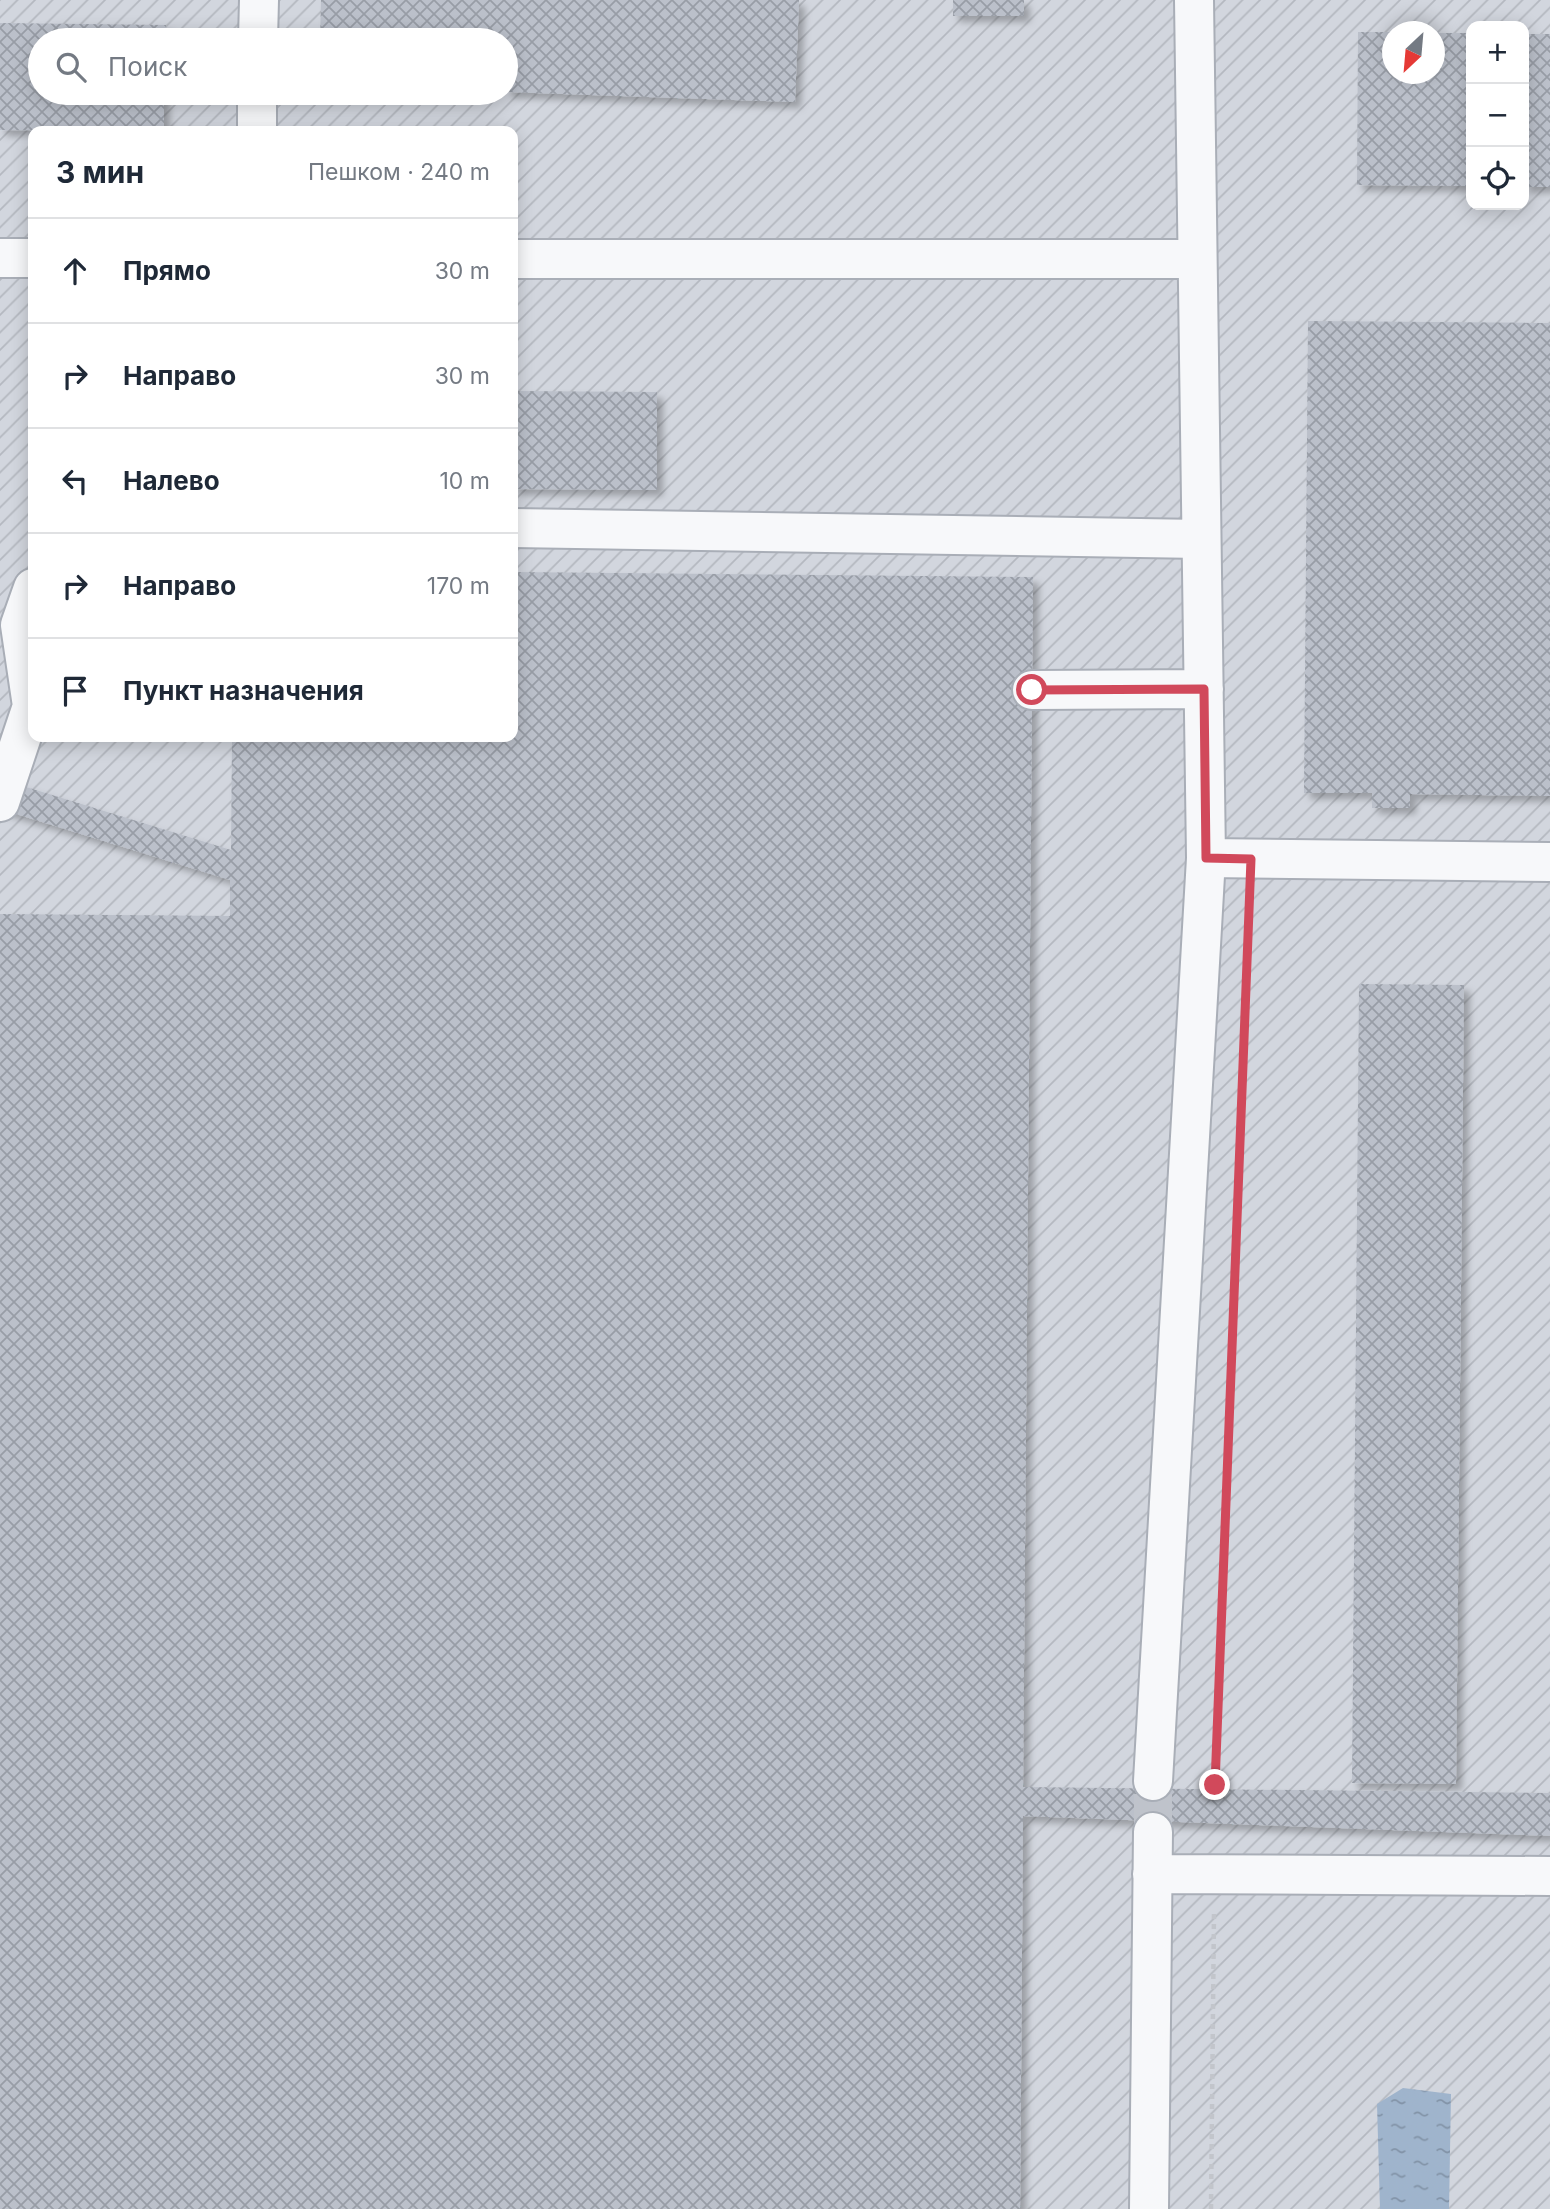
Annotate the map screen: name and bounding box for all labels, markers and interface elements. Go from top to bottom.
north arrow [1382,21,1445,84]
map controls [1466,21,1529,210]
button: + [1466,21,1529,84]
search box [28,28,518,105]
icon: search [52,48,90,86]
text: Поиск [108,51,187,82]
button: − [1466,84,1529,147]
button: locate [1466,147,1529,210]
text: 3 мин [56,154,144,190]
text: Пешком · 240 m [308,158,490,186]
icon: ahead [56,252,94,290]
text: Прямо [123,255,211,286]
text: 30 m [435,257,490,285]
icon: right [56,357,94,395]
text: Направо [123,360,236,391]
text: 30 m [435,362,490,390]
icon: left [56,462,94,500]
text: Налево [123,465,220,496]
text: 10 m [440,467,490,495]
icon: right [56,567,94,605]
text: Направо [123,570,236,601]
text: 170 m [427,572,490,600]
icon: arrive [56,672,94,710]
route start [1016,674,1047,705]
text: Пункт назначения [123,675,364,706]
route end [1199,1769,1230,1800]

